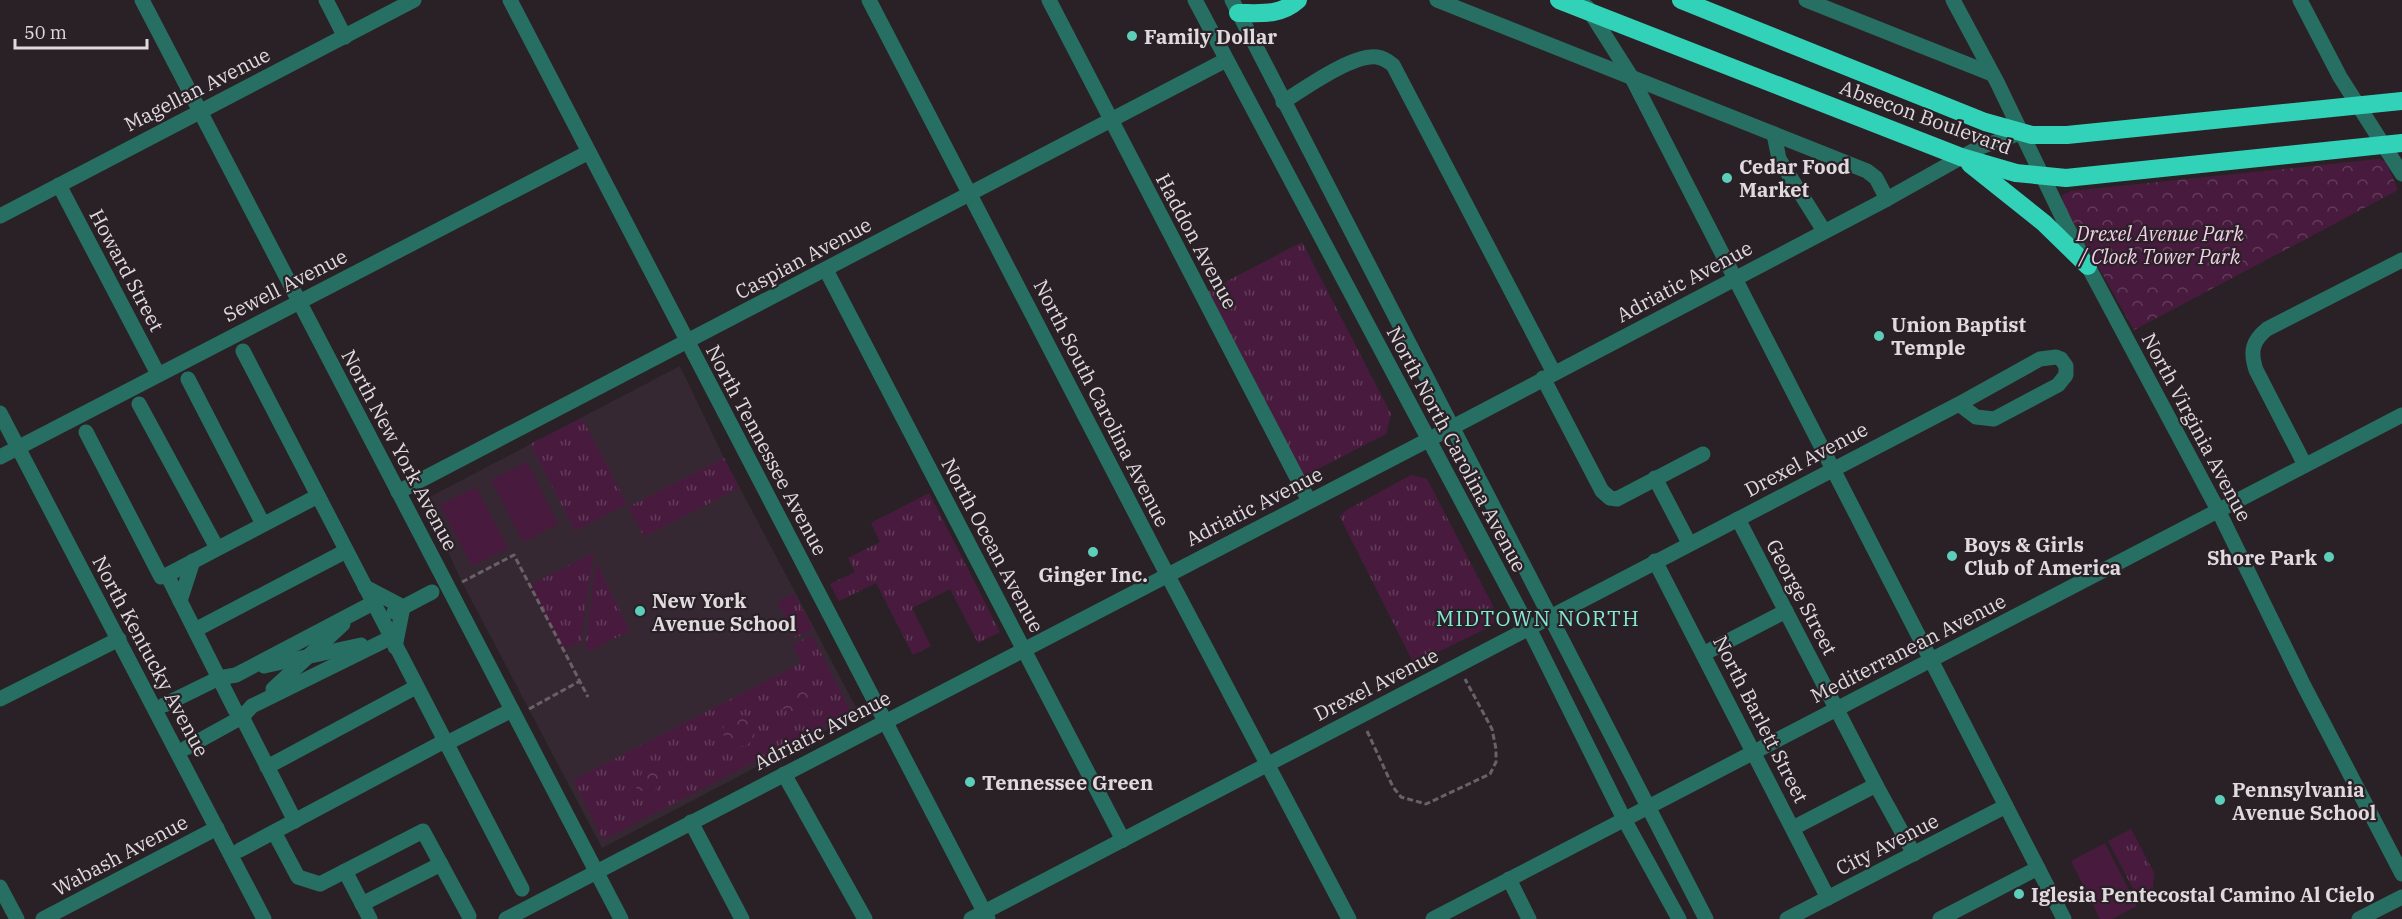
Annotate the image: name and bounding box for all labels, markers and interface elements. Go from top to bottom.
scale bar [15,12,147,50]
text: 50 m [24,21,67,44]
place label: Family Dollar [1144,23,1277,50]
marker: Family Dollar [1125,29,1139,43]
street label: Magellan Avenue [119,41,275,137]
street label: Absecon Boulevard [1836,73,2016,161]
place label: Cedar Food Market [1739,153,1851,203]
street label: Haddon Avenue [1150,168,1244,314]
marker: Cedar Food Market [1720,171,1734,185]
street label: Howard Street [83,204,171,336]
street label: Caspian Avenue [730,211,876,305]
park label: Drexel Avenue Park / Clock Tower Park [2075,220,2244,270]
street label: Adriatic Avenue [1611,234,1757,328]
street label: Sewell Avenue [218,242,352,328]
street label: North South Carolina Avenue [1028,275,1176,531]
place label: Union Baptist Temple [1891,311,2026,361]
street label: North North Carolina Avenue [1381,321,1533,577]
street label: North Virginia Avenue [2136,328,2258,526]
marker: Union Baptist Temple [1872,329,1886,343]
street label: North Tennessee Avenue [700,340,834,560]
street label: North New York Avenue [335,345,465,555]
street label: Drexel Avenue [1740,415,1872,503]
street label: North Ocean Avenue [936,453,1050,637]
street label: Adriatic Avenue [1181,460,1327,552]
place label: Boys & Girls Club of America [1964,531,2121,581]
street label: George Street [1760,534,1844,660]
place label: Shore Park [2207,544,2318,571]
marker: Ginger Inc. [1086,545,1100,559]
marker: Boys & Girls Club of America [1945,549,1959,563]
marker: Shore Park [2322,550,2336,564]
street label: North Kentucky Avenue [86,551,216,761]
place label: Ginger Inc. [1038,561,1148,588]
place label: New York Avenue School [652,587,796,637]
street label: Mediterranean Avenue [1806,587,2010,709]
marker: New York Avenue School [633,604,647,618]
district label: MIDTOWN NORTH [1436,604,1640,632]
street label: North Barlett Street [1707,631,1815,807]
street label: Drexel Avenue [1309,641,1443,727]
street label: Adriatic Avenue [749,684,895,776]
place label: Tennessee Green [982,769,1153,796]
marker: Tennessee Green [963,775,977,789]
place label: Pennsylvania Avenue School [2232,776,2376,826]
marker: Pennsylvania Avenue School [2213,793,2227,807]
street label: City Avenue [1831,807,1943,881]
street label: Wabash Avenue [48,808,192,902]
place label: Iglesia Pentecostal Camino Al Cielo [2031,881,2375,908]
marker: Iglesia Pentecostal Camino Al Cielo [2012,887,2026,901]

